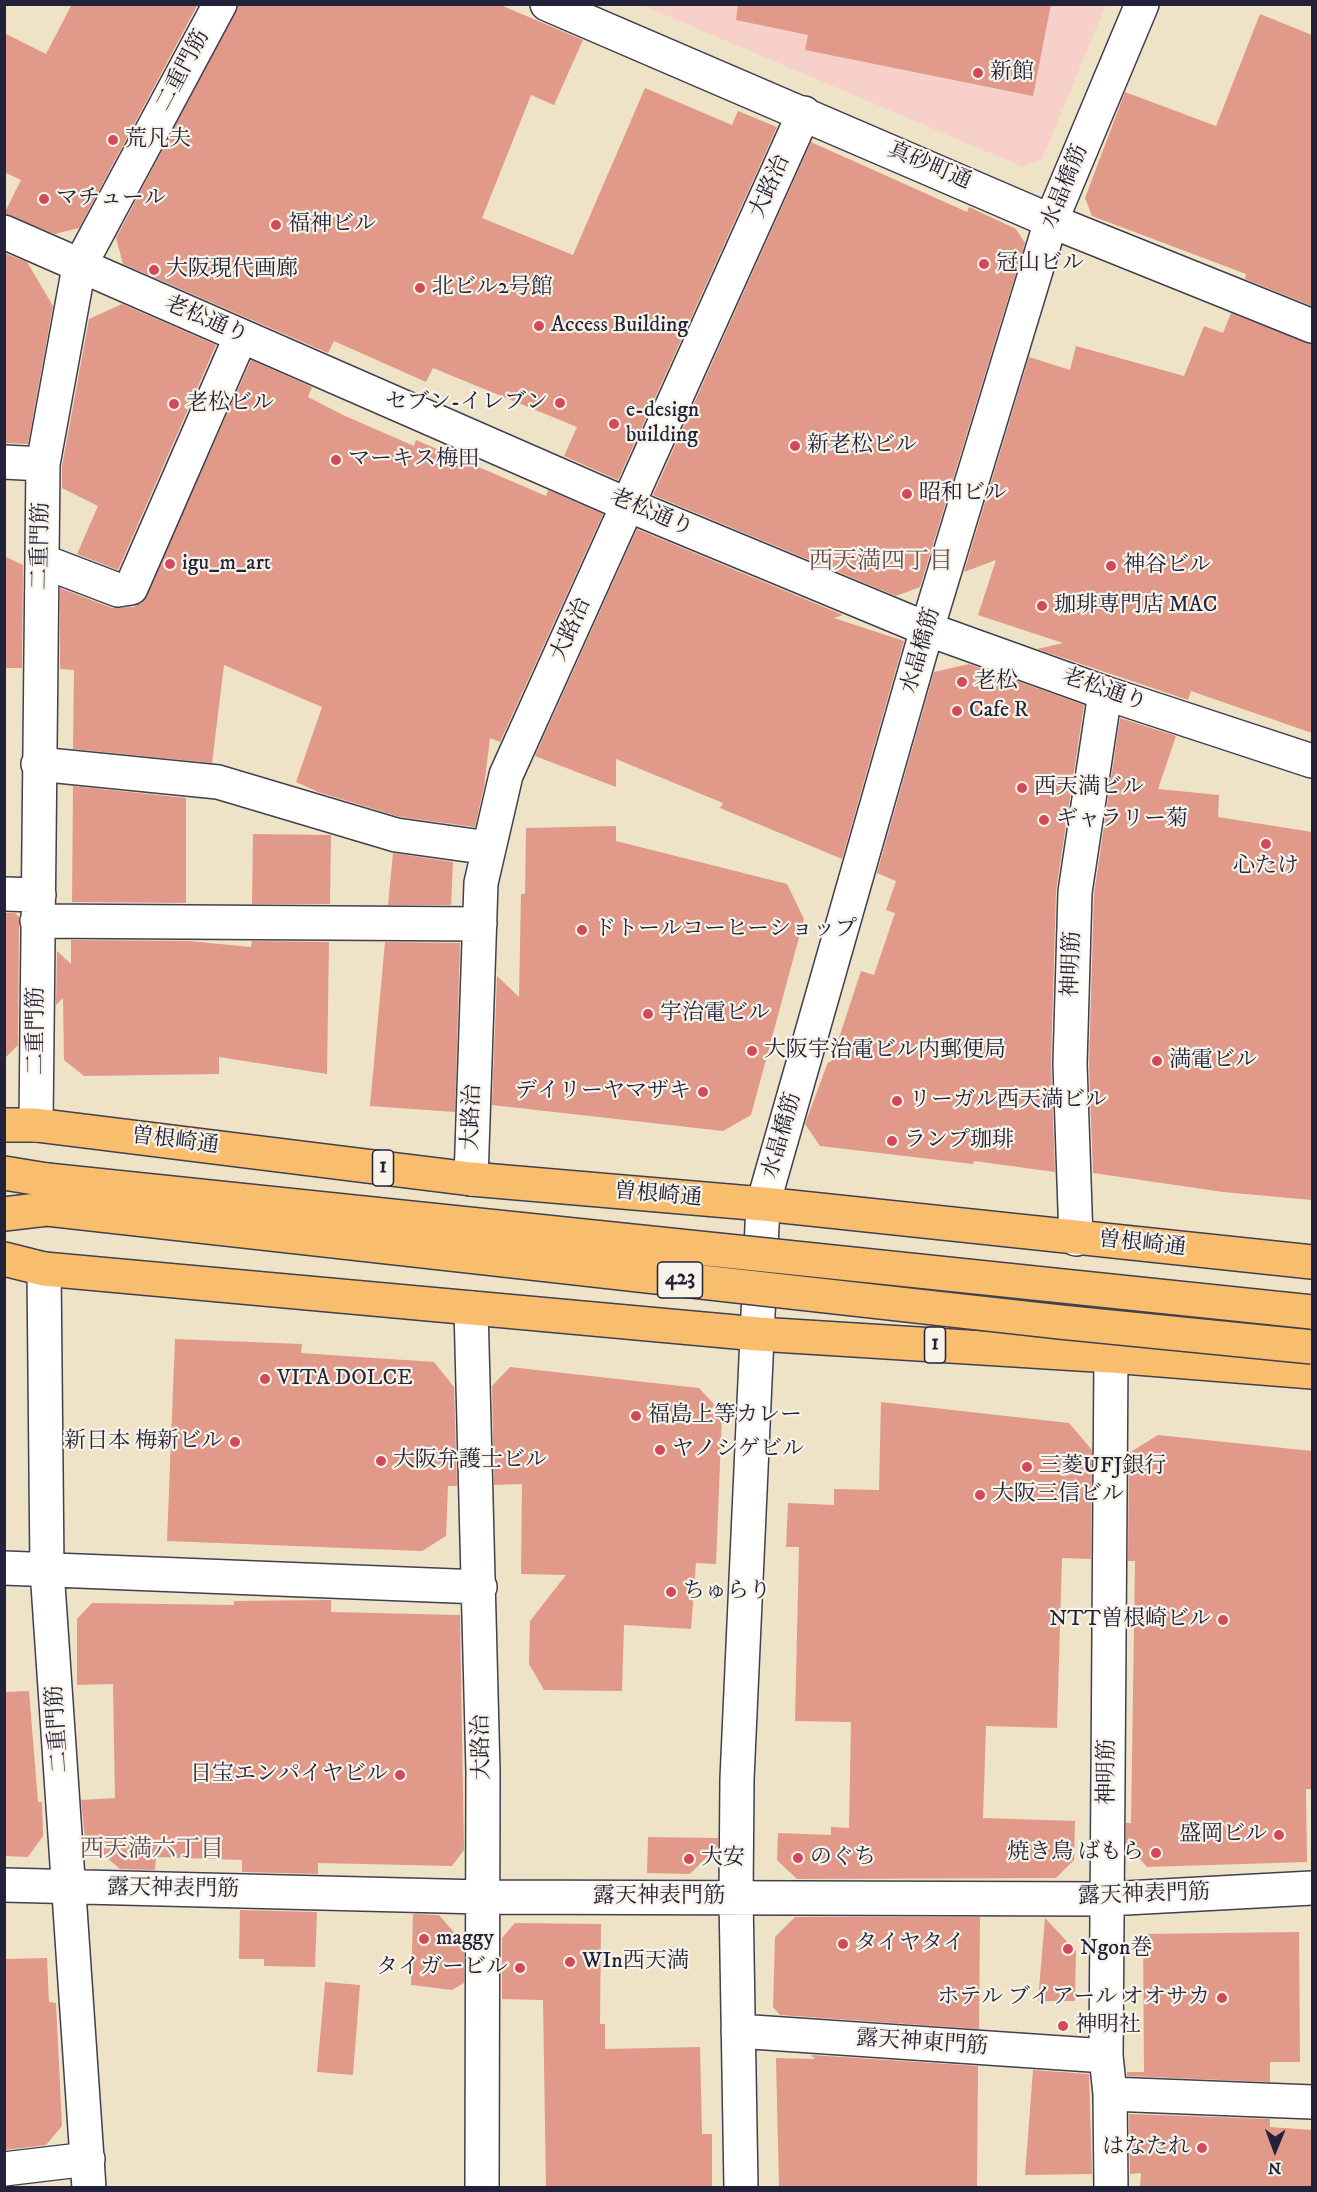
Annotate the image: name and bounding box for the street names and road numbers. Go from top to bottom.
street label: 二重門筋 [152,26,216,116]
street label: 真砂町通 [883,138,975,196]
street label: 水晶橋筋 [1037,141,1095,233]
street label: 大路治 [746,151,796,223]
street label: 老松通り [160,292,252,350]
street label: 老松通り [605,485,697,543]
street label: 二重門筋 [28,502,56,590]
street label: 大路治 [547,594,597,666]
street label: 水晶橋筋 [897,605,947,697]
street label: 老松通り [1058,664,1150,718]
street label: 神明筋 [1059,931,1087,997]
street label: 二重門筋 [24,987,50,1075]
street label: 大路治 [459,1084,487,1150]
street label: 水晶橋筋 [758,1090,808,1182]
street label: 曽根崎通 [130,1124,220,1160]
road number: 1 [372,1150,394,1186]
street label: 曽根崎通 [613,1179,703,1213]
street label: 曽根崎通 [1097,1227,1187,1263]
road number: 423 [658,1262,702,1298]
road number: 1 [924,1327,946,1363]
street label: 二重門筋 [43,1684,75,1774]
street label: 大路治 [469,1714,497,1780]
street label: 神明筋 [1095,1739,1121,1805]
street label: 露天神表門筋 [107,1876,239,1904]
street label: 露天神表門筋 [1078,1881,1210,1911]
street label: 露天神表門筋 [593,1884,725,1910]
street label: 露天神東門筋 [855,2026,989,2062]

